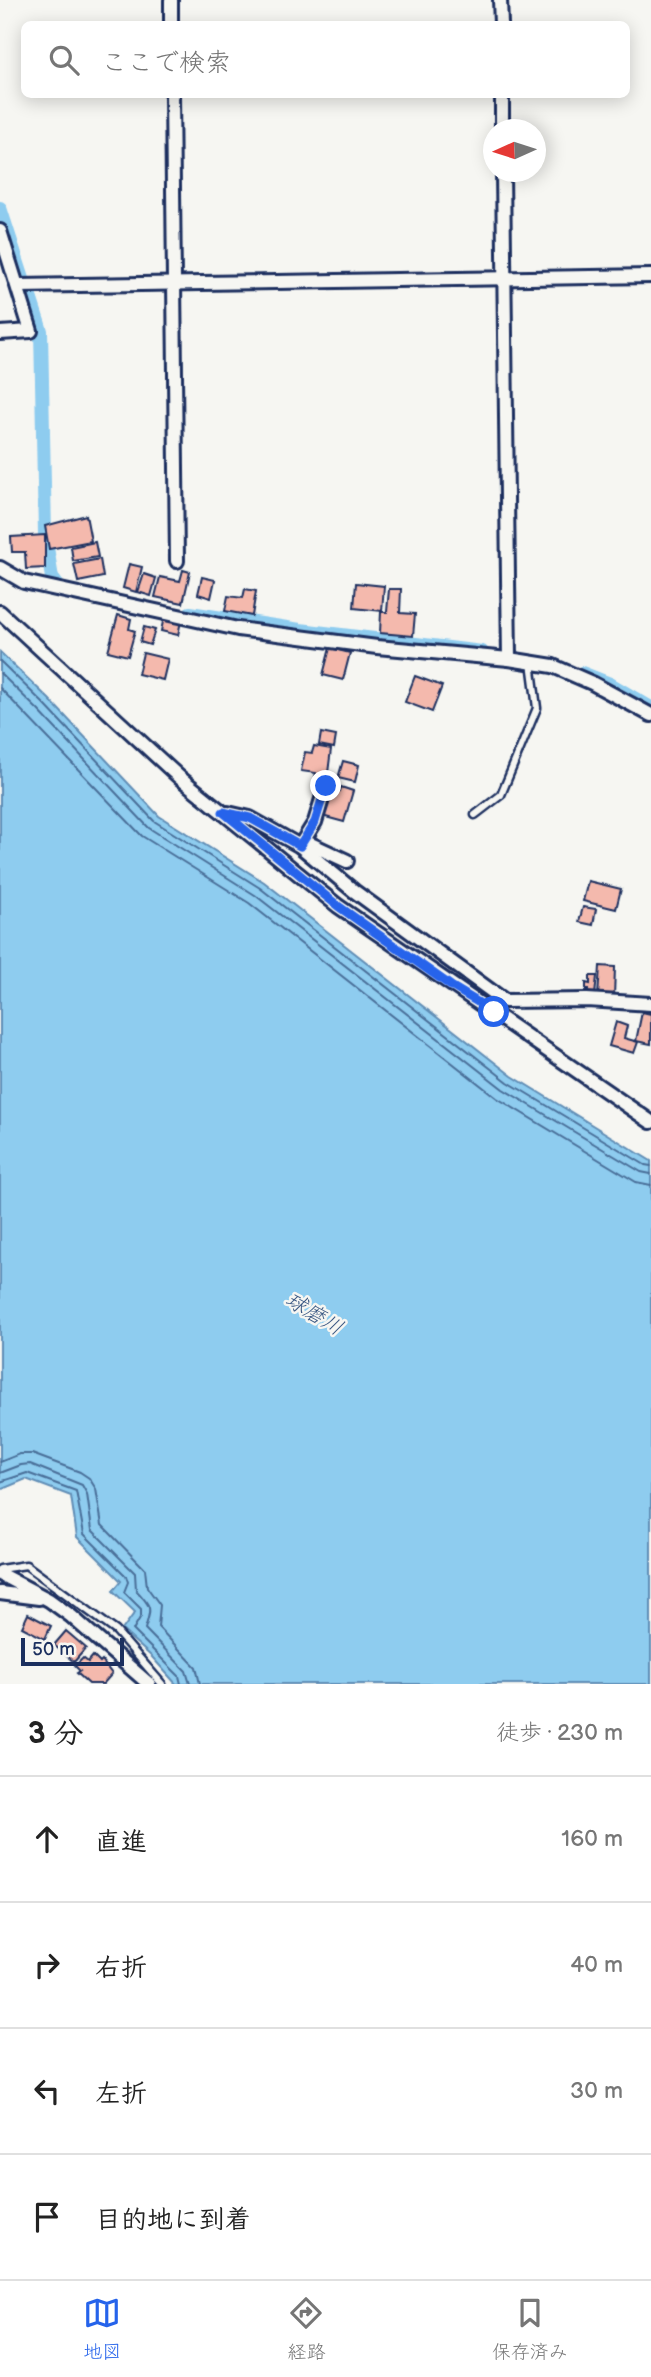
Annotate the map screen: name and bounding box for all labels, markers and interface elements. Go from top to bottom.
search box [21,21,630,98]
icon: search [45,41,83,79]
text: ここで検索 [101,48,231,79]
north arrow [483,119,546,182]
route end [310,770,341,801]
route start [478,996,509,1027]
water label: 球磨川 [281,1287,347,1341]
scale bar [21,1635,124,1667]
text: 50 m [32,1638,75,1661]
text: 3 分 [28,1716,84,1752]
text: 徒歩 · 230 m [496,1719,623,1747]
icon: ahead [28,1820,66,1858]
text: 160 m [561,1825,623,1853]
text: 直進 [95,1827,147,1858]
icon: right [28,1946,66,1984]
text: 40 m [570,1951,623,1979]
text: 右折 [95,1953,147,1984]
icon: left [28,2072,66,2110]
text: 30 m [570,2077,623,2105]
text: 左折 [95,2079,147,2110]
icon: arrive [28,2198,66,2236]
text: 目的地に到着 [95,2205,251,2236]
tab: 地図 [83,2294,121,2364]
tab: 経路 [287,2294,326,2364]
tab: 保存済み [492,2294,568,2364]

